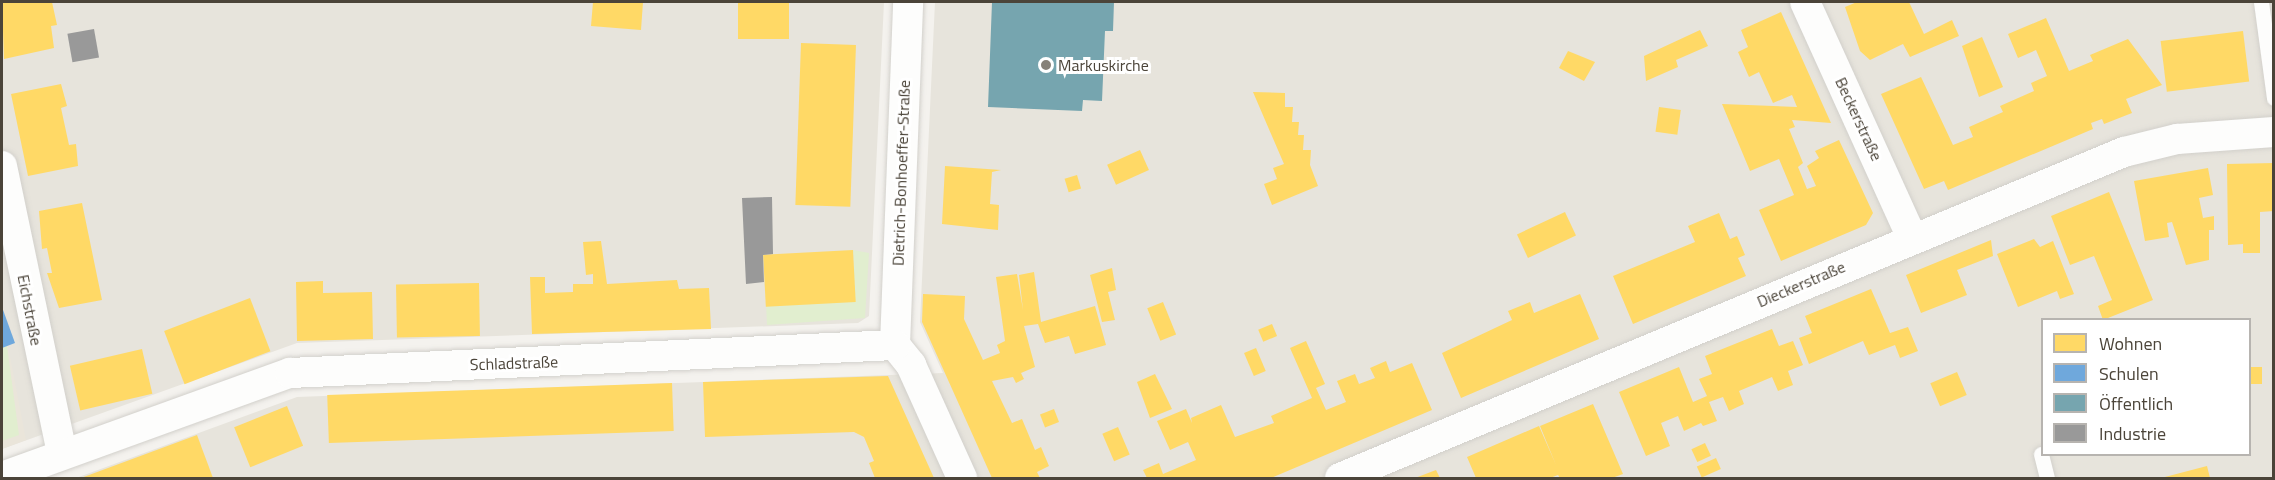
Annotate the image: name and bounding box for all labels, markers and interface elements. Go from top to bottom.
place label: Markuskirche [1058,55,1149,75]
marker: Markuskirche [1039,58,1053,72]
street label: Beckerstraße [1831,74,1887,164]
street label: Dietrich-Bonhoeffer-Straße [888,80,914,266]
street label: Dieckerstraße [1754,257,1848,311]
street label: Eichstraße [14,273,46,347]
legend [2041,318,2251,456]
text: Wohnen [2099,330,2162,357]
street label: Schladstraße [470,352,558,374]
text: Schulen [2099,360,2159,387]
text: Öffentlich [2099,390,2173,417]
text: Industrie [2099,420,2166,447]

